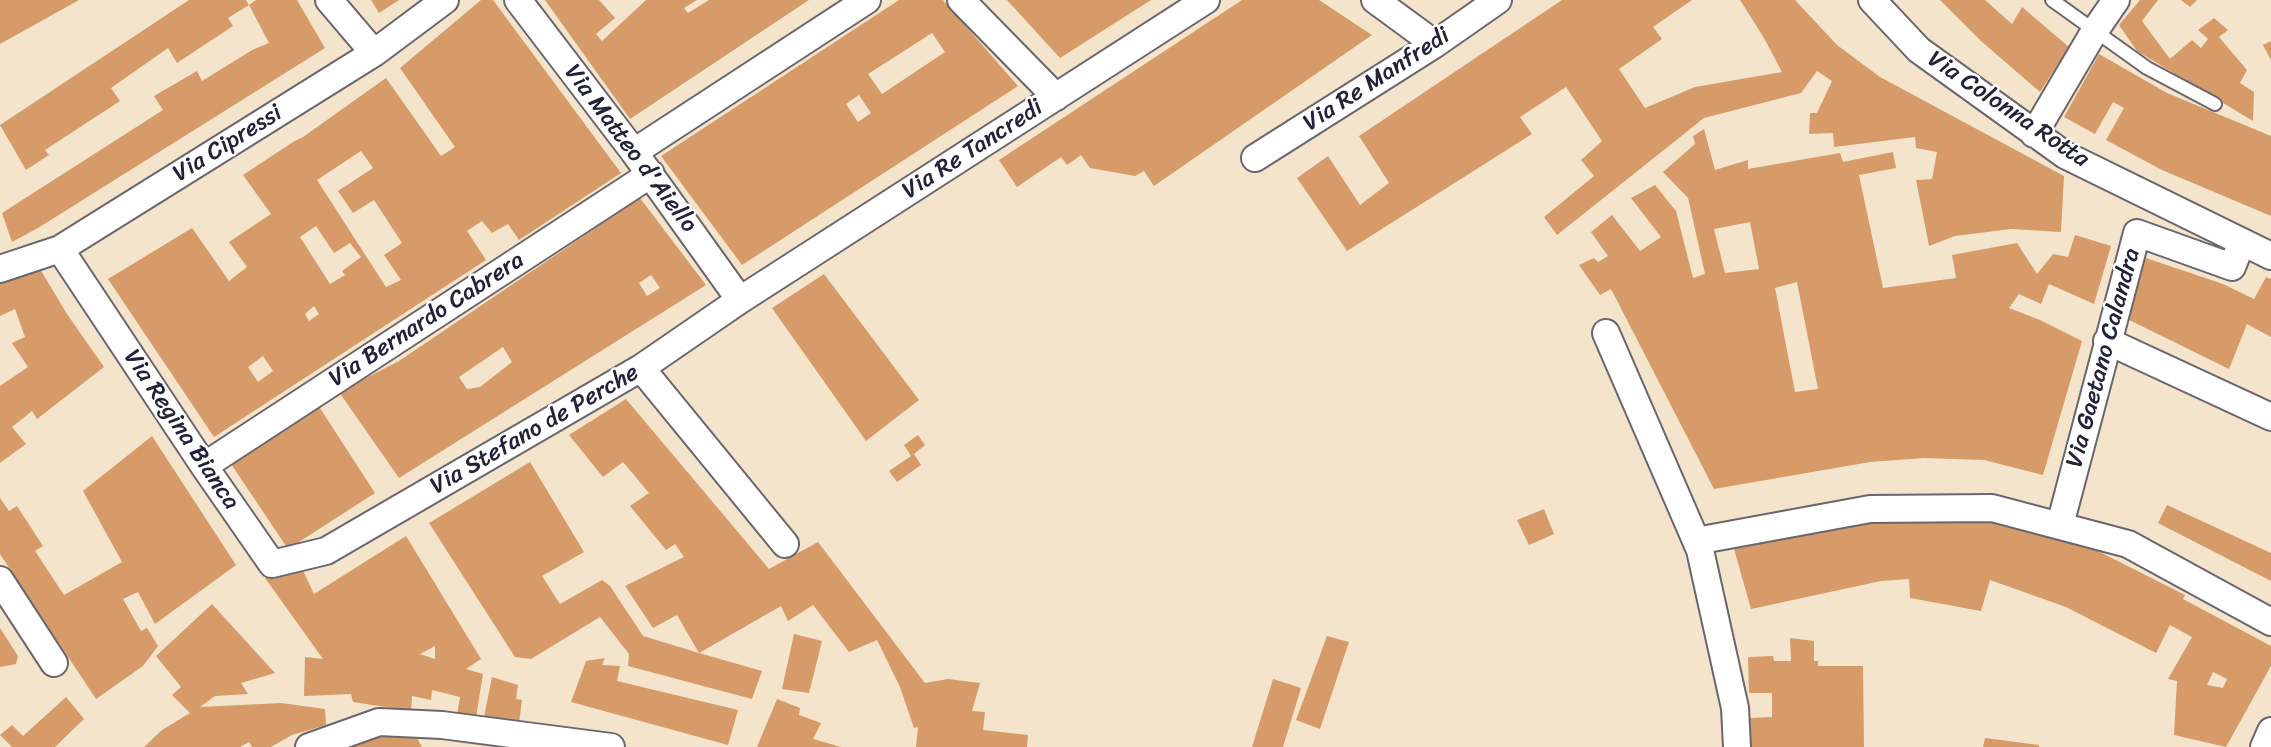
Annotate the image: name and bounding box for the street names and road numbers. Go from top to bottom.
street label: Via Re Manfredi [1298,22,1456,138]
street label: Via Colonna Rotta [1922,45,2094,175]
street label: Via Matteo d'Aiello [557,59,703,239]
street label: Via Re Tancredi [897,94,1049,206]
street label: Via Cipressi [168,99,288,189]
street label: Via Gaetano Calandra [2061,245,2147,471]
street label: Via Bernardo Cabrera [324,246,530,394]
street label: Via Regina Bianca [117,345,245,515]
street label: Via Stefano de Perche [426,359,644,501]

